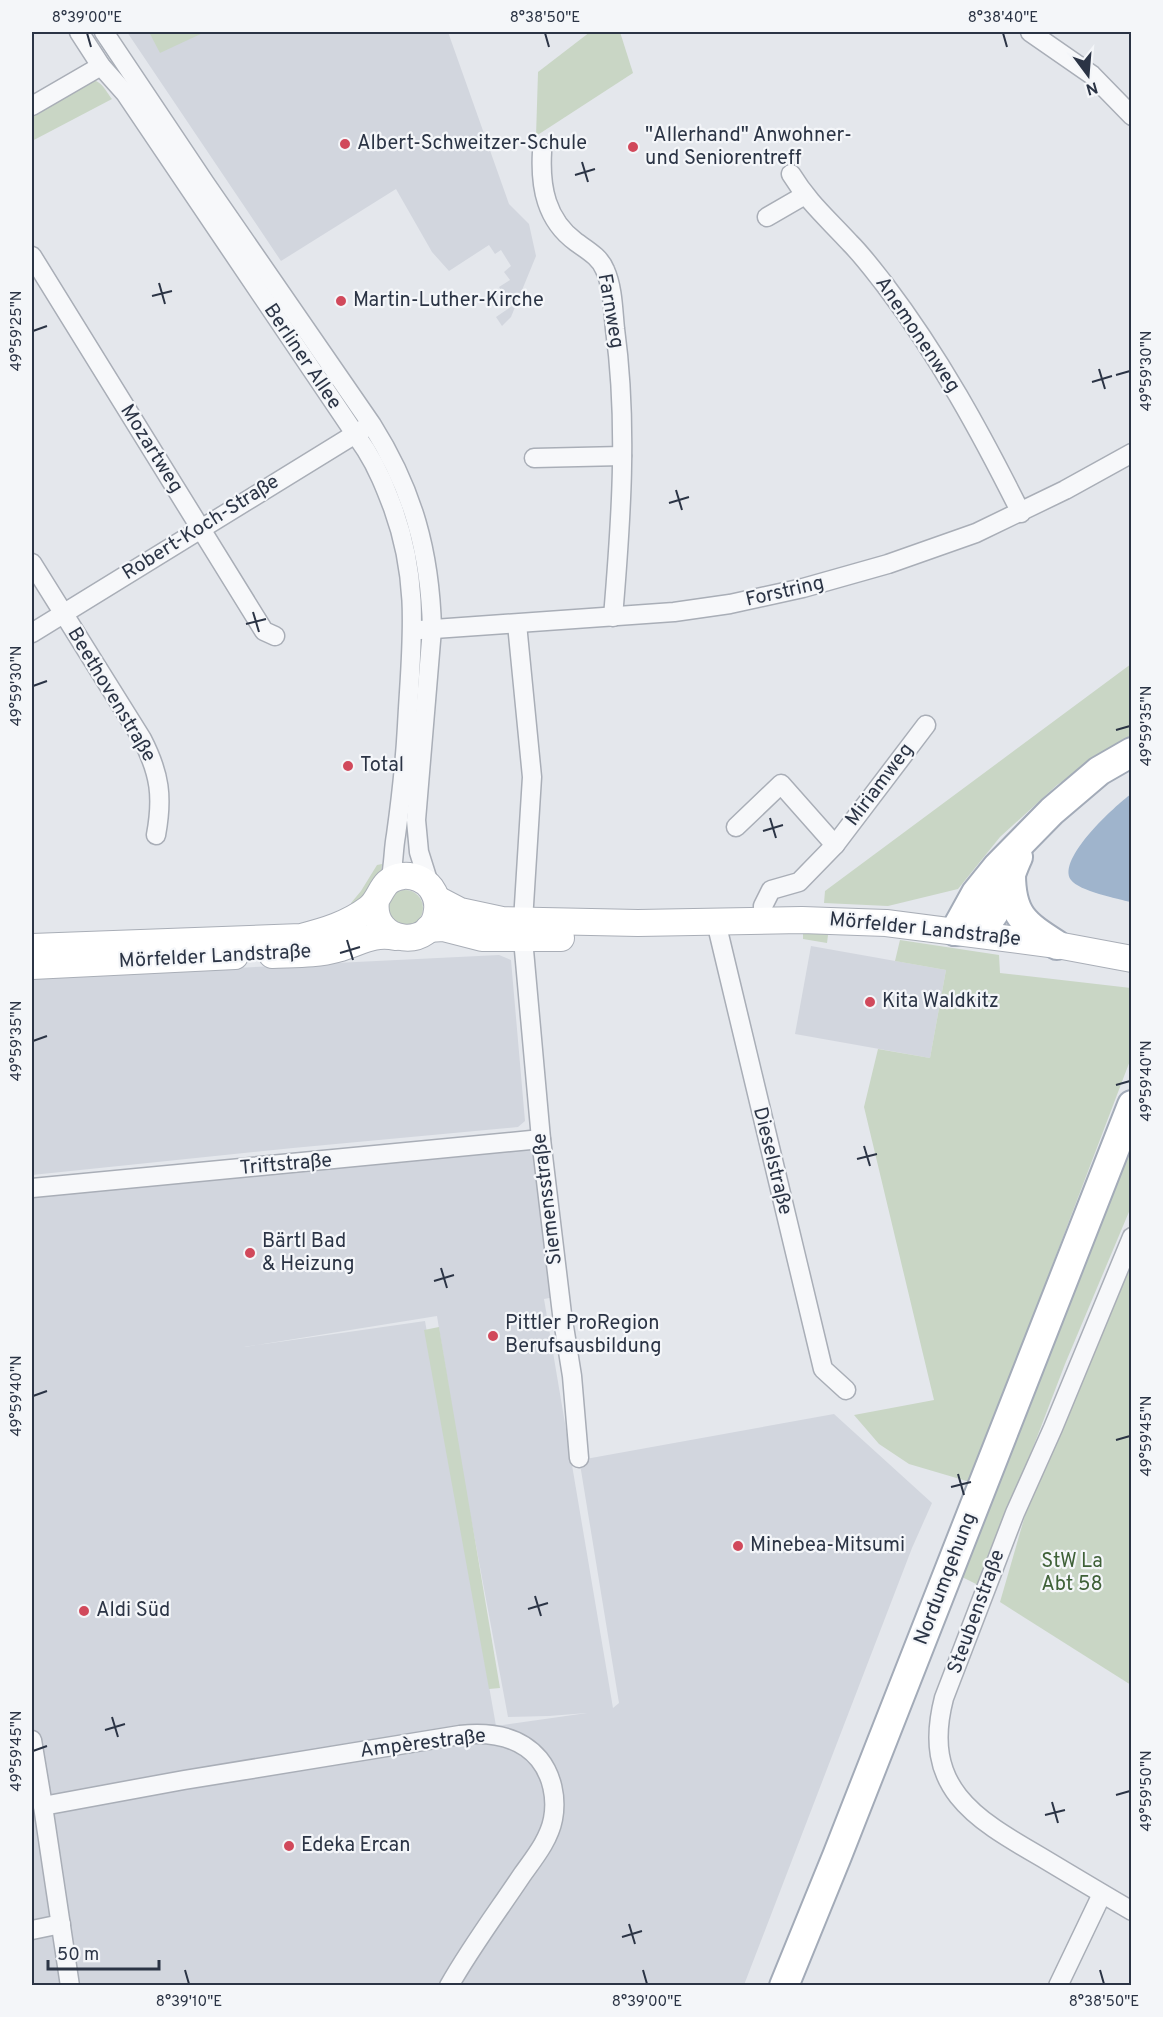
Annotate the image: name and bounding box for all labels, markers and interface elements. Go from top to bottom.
text: 8°39'00"E [52,9,122,28]
text: 8°38'50"E [510,9,580,28]
text: 8°38'40"E [968,9,1038,28]
north arrow [1058,45,1118,105]
text: N [1083,76,1100,99]
place label: "Allerhand" Anwohner- und Seniorentreff [645,123,852,172]
place label: Albert-Schweitzer-Schule [357,131,587,157]
marker: Albert-Schweitzer-Schule [338,137,352,151]
marker: "Allerhand" Anwohner- und Seniorentreff [626,140,640,154]
street label: Farnweg [591,271,629,351]
street label: Anemonenweg [869,272,965,398]
place label: Martin-Luther-Kirche [353,288,544,314]
text: 49°59'25"N [8,291,27,371]
marker: Martin-Luther-Kirche [334,294,348,308]
street label: Berliner Allee [257,299,347,415]
text: 49°59'30"N [1138,331,1157,411]
street label: Mozartweg [114,400,188,498]
street label: Robert-Koch-Straße [118,469,284,587]
street label: Forstring [743,570,827,614]
street label: Beethovenstraße [61,623,161,767]
text: 49°59'30"N [8,646,27,726]
text: 49°59'35"N [1138,686,1157,766]
street label: Miriamweg [840,738,920,832]
place label: Total [360,753,404,779]
marker: Total [341,759,355,773]
street label: Mörfelder Landstraße [828,907,1022,953]
street label: Mörfelder Landstraße [118,939,312,975]
place label: Kita Waldkitz [882,989,999,1015]
marker: Kita Waldkitz [863,995,877,1009]
text: 49°59'35"N [8,1001,27,1081]
text: 49°59'40"N [1138,1040,1157,1122]
street label: Dieselstraße [746,1104,798,1218]
street label: Siemensstraße [527,1132,569,1266]
street label: Triftstraße [239,1148,333,1182]
place label: Bärtl Bad & Heizung [262,1229,354,1278]
marker: Bärtl Bad & Heizung [243,1246,257,1260]
place label: Pittler ProRegion Berufsausbildung [505,1311,662,1360]
marker: Pittler ProRegion Berufsausbildung [486,1329,500,1343]
text: 49°59'40"N [8,1355,27,1437]
text: 49°59'45"N [1138,1396,1157,1476]
street label: Nordumgehung [909,1509,983,1649]
place label: Minebea-Mitsumi [750,1533,905,1559]
marker: Minebea-Mitsumi [731,1539,745,1553]
street label: Steubenstraße [942,1546,1012,1678]
park label: StW La Abt 58 [1041,1549,1103,1598]
place label: Aldi Süd [96,1598,170,1624]
marker: Aldi Süd [77,1604,91,1618]
text: 49°59'45"N [8,1711,27,1791]
street label: Ampèrestraße [359,1723,487,1765]
text: 49°59'50"N [1138,1750,1157,1832]
place label: Edeka Ercan [301,1833,411,1859]
marker: Edeka Ercan [282,1839,296,1853]
scale bar [48,1933,159,1971]
text: 50 m [57,1944,99,1967]
text: 8°39'10"E [156,1993,222,2012]
text: 8°39'00"E [612,1993,682,2012]
text: 8°38'50"E [1069,1993,1139,2012]

